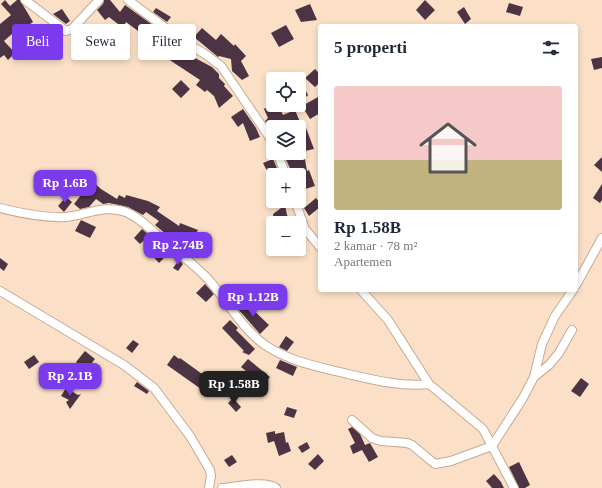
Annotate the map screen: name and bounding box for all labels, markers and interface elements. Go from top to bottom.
chip: Beli [12,24,63,60]
chip: Sewa [71,24,130,60]
chip: Filter [138,24,196,60]
icon: filters [540,37,562,59]
text: 5 properti [334,38,407,57]
map controls [266,72,306,256]
button: locate [266,72,306,112]
icon: home [412,112,484,184]
button: layers [266,120,306,160]
button: + [266,168,306,208]
pin: Rp 1.6B [28,170,102,204]
text: Rp 1.6B [43,175,87,190]
button: − [266,216,306,256]
text: Rp 1.58B [334,218,401,237]
pin: Rp 2.74B [137,232,219,266]
text: Rp 2.74B [152,237,204,252]
text: 2 kamar · 78 m² [334,238,417,253]
text: Apartemen [334,254,392,269]
pin: Rp 1.12B [212,284,294,318]
text: Rp 1.12B [227,289,279,304]
pin: Rp 2.1B [33,363,107,397]
text: Rp 2.1B [48,368,92,383]
pin: Rp 1.58B [193,371,275,405]
text: Rp 1.58B [208,376,260,391]

